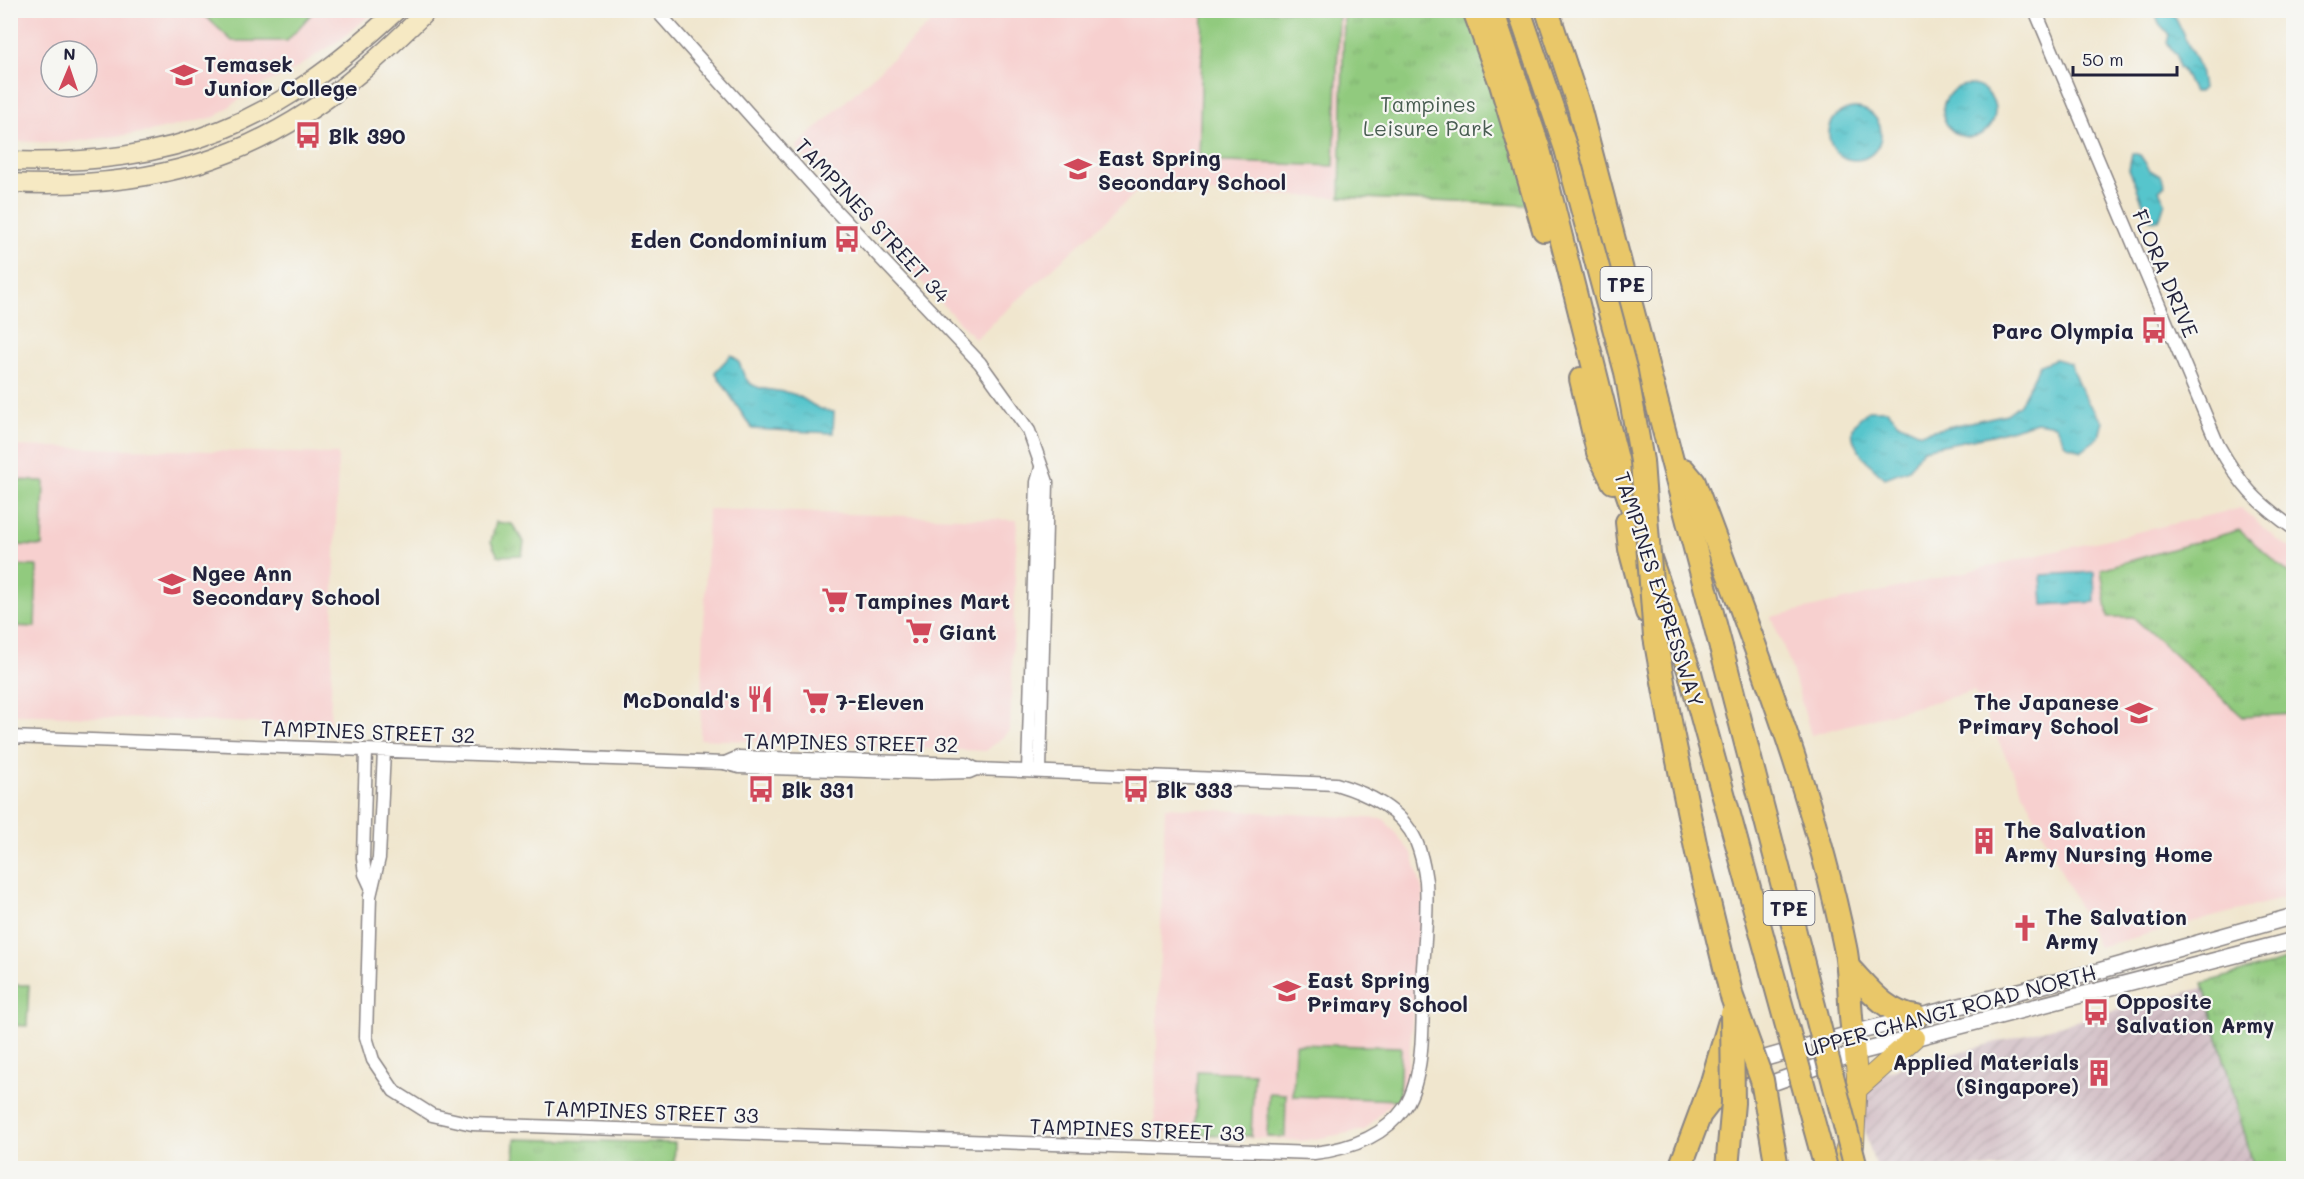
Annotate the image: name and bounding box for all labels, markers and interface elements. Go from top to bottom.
north arrow [39,39,99,99]
scale bar [2073,39,2176,77]
text: N [63,43,76,64]
text: 50 m [2082,47,2124,71]
place label: Temasek Junior College [204,50,358,101]
school or university icon: Temasek Junior College [169,60,199,90]
park label: Tampines Leisure Park [1363,90,1493,141]
bus stop icon: Blk 390 [293,120,323,150]
place label: Blk 390 [328,122,405,149]
street label: TAMPINES STREET 34 [790,132,957,308]
place label: East Spring Secondary School [1098,144,1286,196]
school or university icon: East Spring Secondary School [1063,154,1093,184]
street label: FLORA DRIVE [2127,205,2205,341]
bus stop icon: Eden Condominium [832,224,862,254]
place label: Eden Condominium [630,226,827,253]
road number: TPE [1600,267,1652,301]
bus stop icon: Parc Olympia [2139,315,2169,345]
place label: Parc Olympia [1992,317,2134,345]
street label: TAMPINES EXPRESSWAY [1609,468,1711,710]
place label: Ngee Ann Secondary School [192,559,380,611]
school or university icon: Ngee Ann Secondary School [157,569,187,599]
supermarket icon: Tampines Mart [820,585,850,615]
place label: Tampines Mart [855,587,1010,614]
supermarket icon: Giant [904,616,934,646]
place label: Giant [939,618,997,645]
restaurant icon: McDonald's [745,684,775,714]
place label: McDonald's [623,686,740,713]
supermarket icon: 7-Eleven [801,686,831,716]
place label: 7-Eleven [836,688,924,715]
place label: The Japanese Primary School [1958,688,2119,740]
school or university icon: The Japanese Primary School [2124,698,2154,728]
street label: TAMPINES STREET 32 [260,714,476,748]
street label: TAMPINES STREET 32 [744,727,958,757]
bus stop icon: Blk 331 [746,774,776,804]
bus stop icon: Blk 333 [1121,774,1151,804]
place label: Blk 331 [781,776,854,803]
place label: Blk 333 [1156,776,1233,803]
place label: The Salvation Army Nursing Home [2004,816,2213,868]
building icon: The Salvation Army Nursing Home [1969,826,1999,856]
road number: TPE [1764,891,1814,925]
place label: The Salvation Army [2045,903,2187,955]
church icon: The Salvation Army [2010,913,2040,943]
street label: UPPER CHANGI ROAD NORTH [1801,958,2099,1062]
place label: East Spring Primary School [1307,966,1468,1018]
school or university icon: East Spring Primary School [1272,976,1302,1006]
place label: Opposite Salvation Army [2116,987,2274,1039]
bus stop icon: Opposite Salvation Army [2081,997,2111,1027]
place label: Applied Materials (Singapore) [1893,1048,2079,1099]
building icon: Applied Materials (Singapore) [2084,1058,2114,1088]
street label: TAMPINES STREET 33 [543,1094,759,1128]
street label: TAMPINES STREET 33 [1029,1112,1245,1146]

